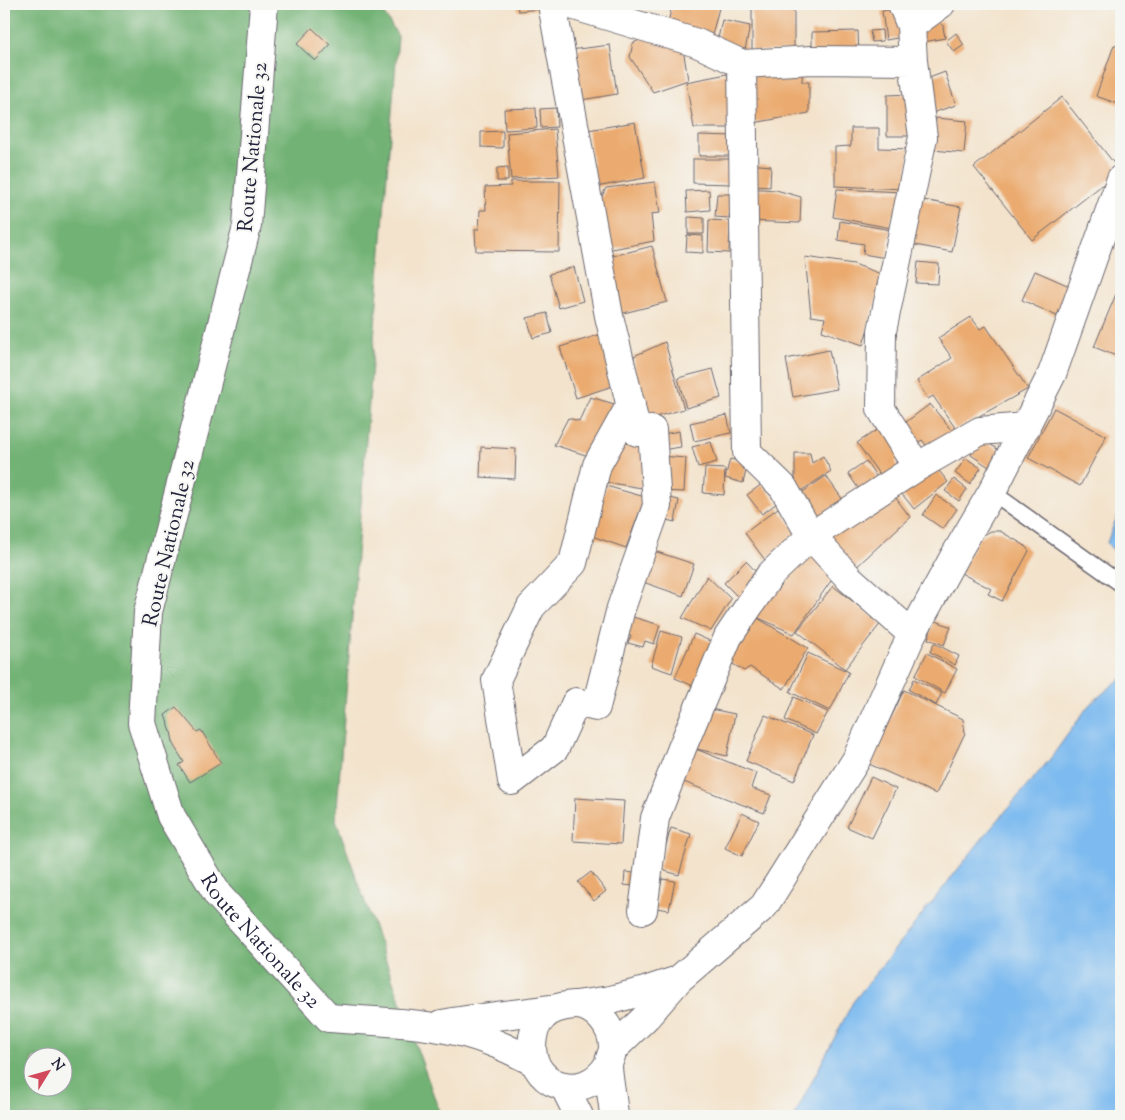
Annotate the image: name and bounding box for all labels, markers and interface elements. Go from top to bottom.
street label: Route Nationale 32 [232,61,276,233]
street label: Route Nationale 32 [136,457,204,630]
street label: Route Nationale 32 [192,869,327,1016]
north arrow [22,1048,72,1098]
text: N [45,1055,68,1076]

